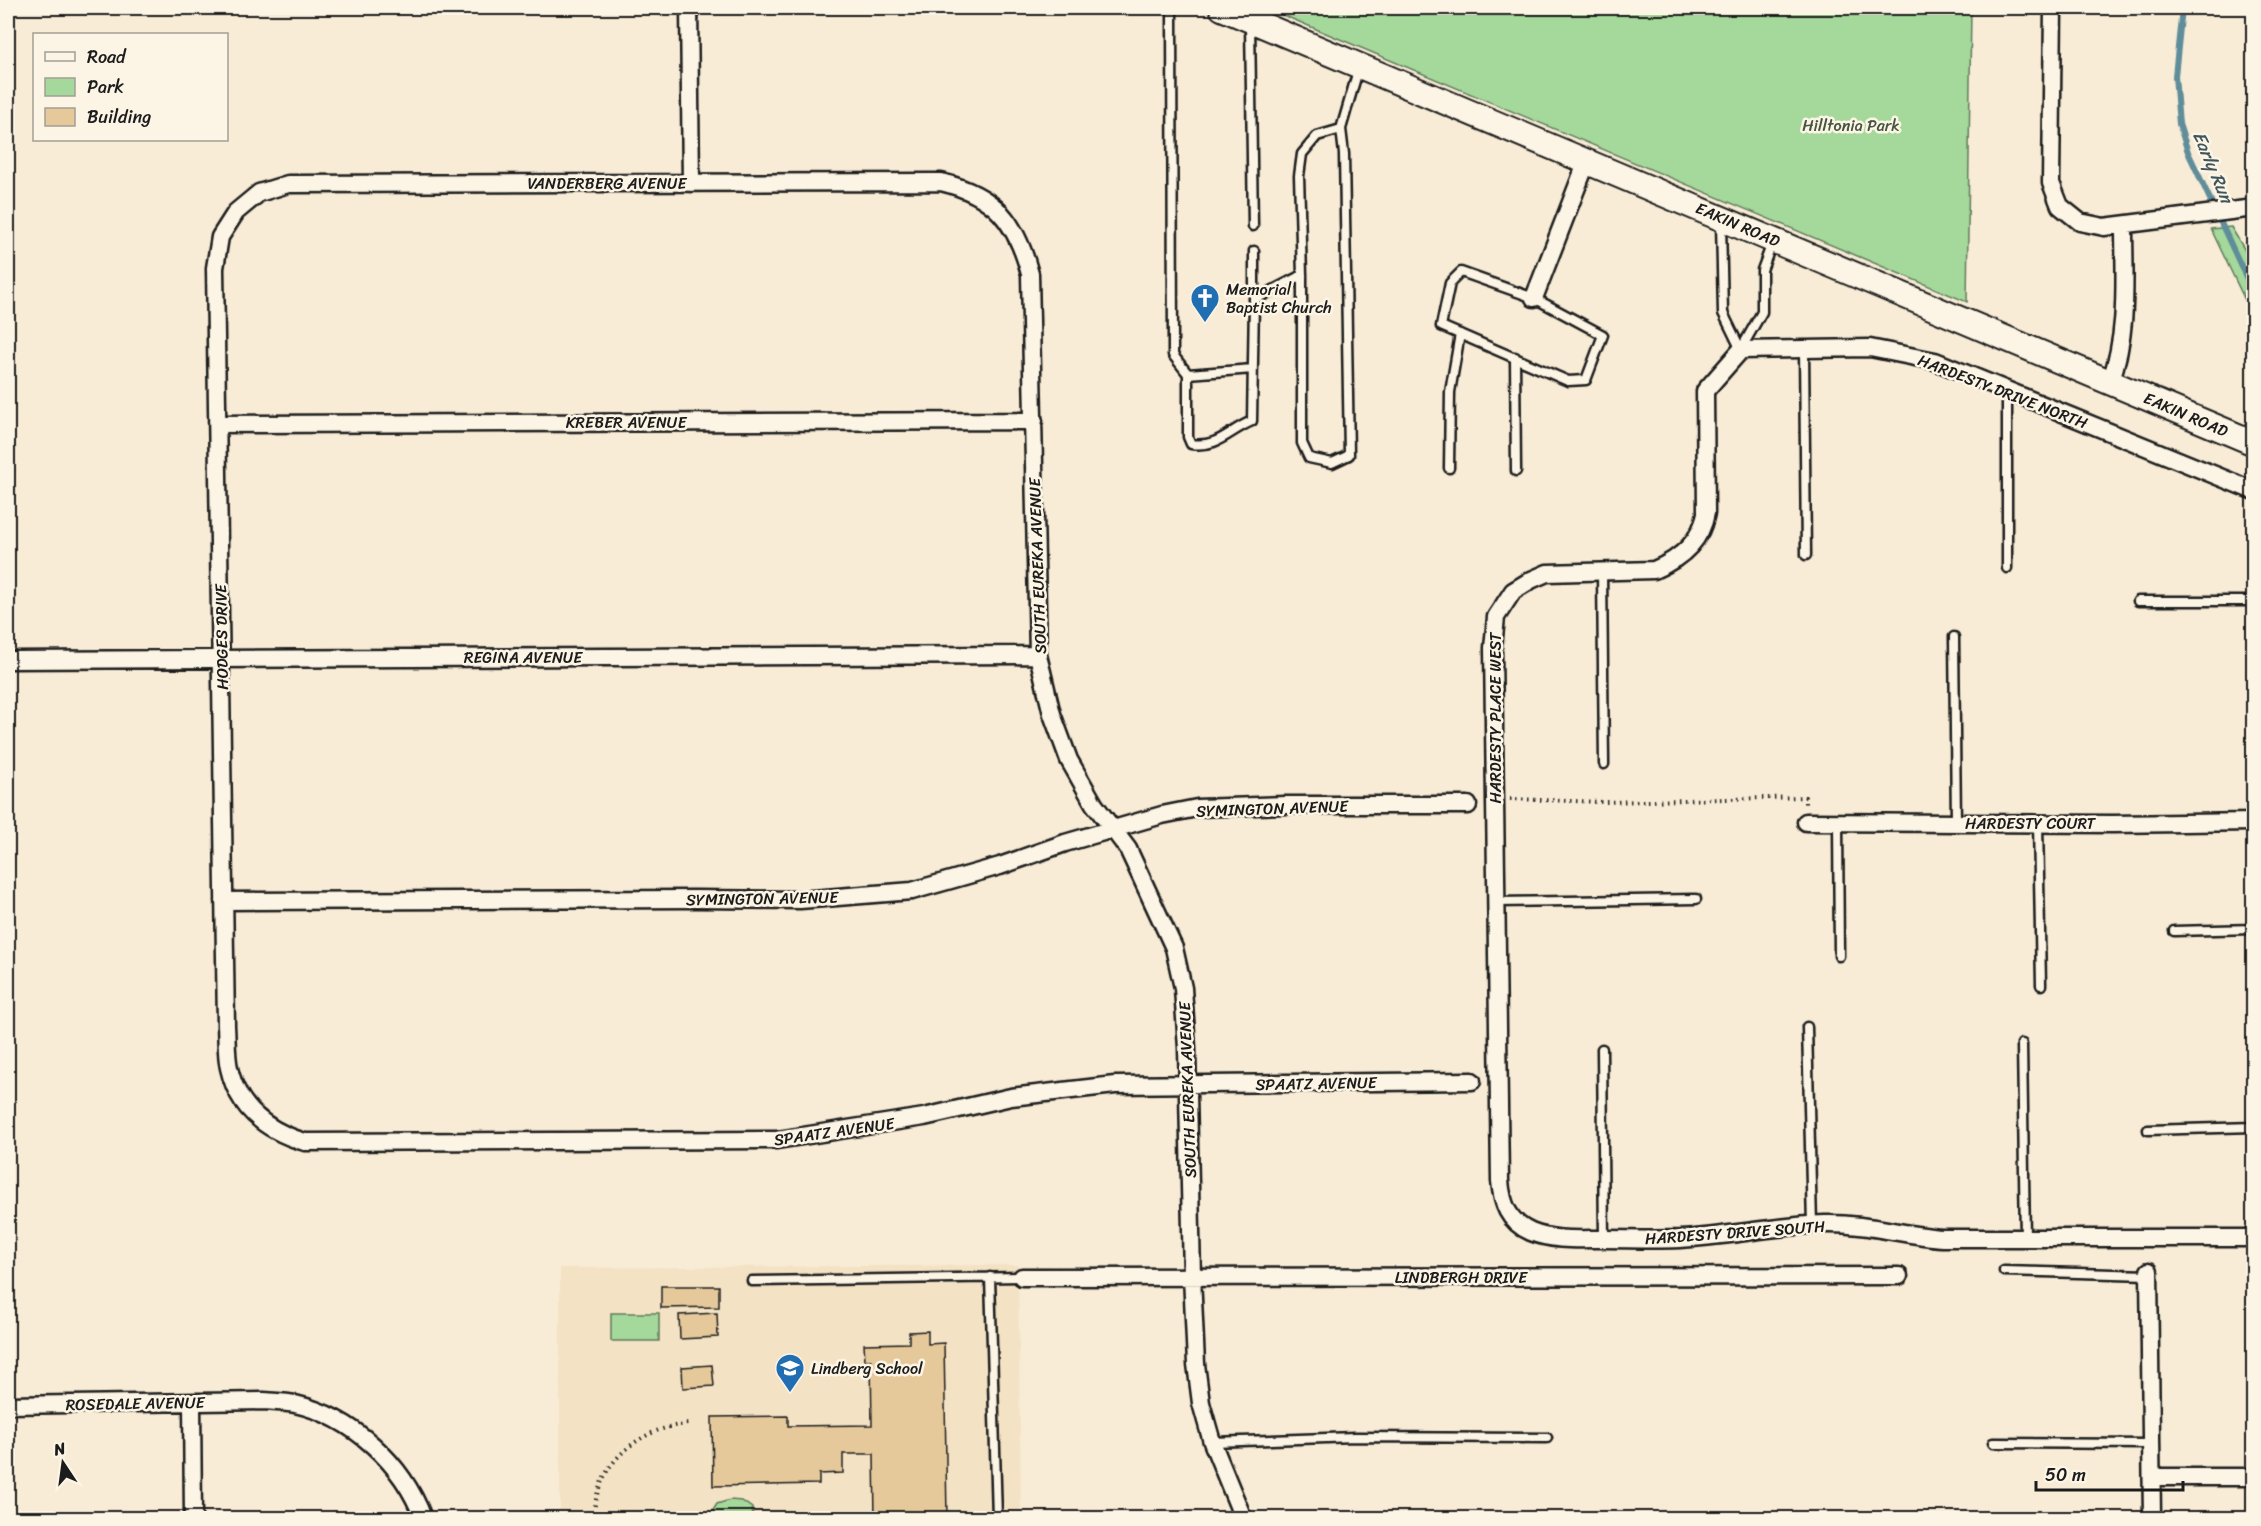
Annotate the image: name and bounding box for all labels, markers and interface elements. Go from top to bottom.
legend [33,33,228,141]
text: Road [87,41,127,73]
text: Park [87,71,124,103]
text: Building [87,101,151,133]
park label: Hilltonia Park [1802,111,1900,140]
water label: Early Run [2183,126,2243,210]
street label: VANDERBERG AVENUE [528,169,688,198]
street label: EAKIN ROAD [1691,194,1785,255]
place label: Memorial Baptist Church [1226,275,1332,322]
church icon: Memorial Baptist Church [1189,282,1221,324]
street label: HARDESTY DRIVE NORTH [1914,346,2093,438]
street label: EAKIN ROAD [2139,384,2233,445]
street label: KREBER AVENUE [566,408,687,437]
street label: SOUTH EUREKA AVENUE [1020,476,1055,655]
street label: HODGES DRIVE [206,583,237,690]
street label: HARDESTY PLACE WEST [1481,631,1510,803]
street label: REGINA AVENUE [464,643,583,672]
street label: SYMINGTON AVENUE [1195,791,1350,826]
street label: HARDESTY COURT [1965,809,2096,838]
street label: SYMINGTON AVENUE [686,883,839,914]
street label: SOUTH EUREKA AVENUE [1170,1000,1205,1179]
street label: SPAATZ AVENUE [1255,1068,1378,1099]
street label: SPAATZ AVENUE [772,1109,897,1154]
street label: HARDESTY DRIVE SOUTH [1644,1212,1826,1253]
street label: LINDBERGH DRIVE [1395,1263,1528,1292]
school or university icon: Lindberg School [774,1352,806,1394]
place label: Lindberg School [811,1354,923,1383]
street label: ROSEDALE AVENUE [65,1388,206,1419]
north arrow [33,1433,93,1493]
text: N [50,1433,69,1464]
scale bar [2036,1454,2183,1492]
text: 50 m [2045,1459,2086,1491]

